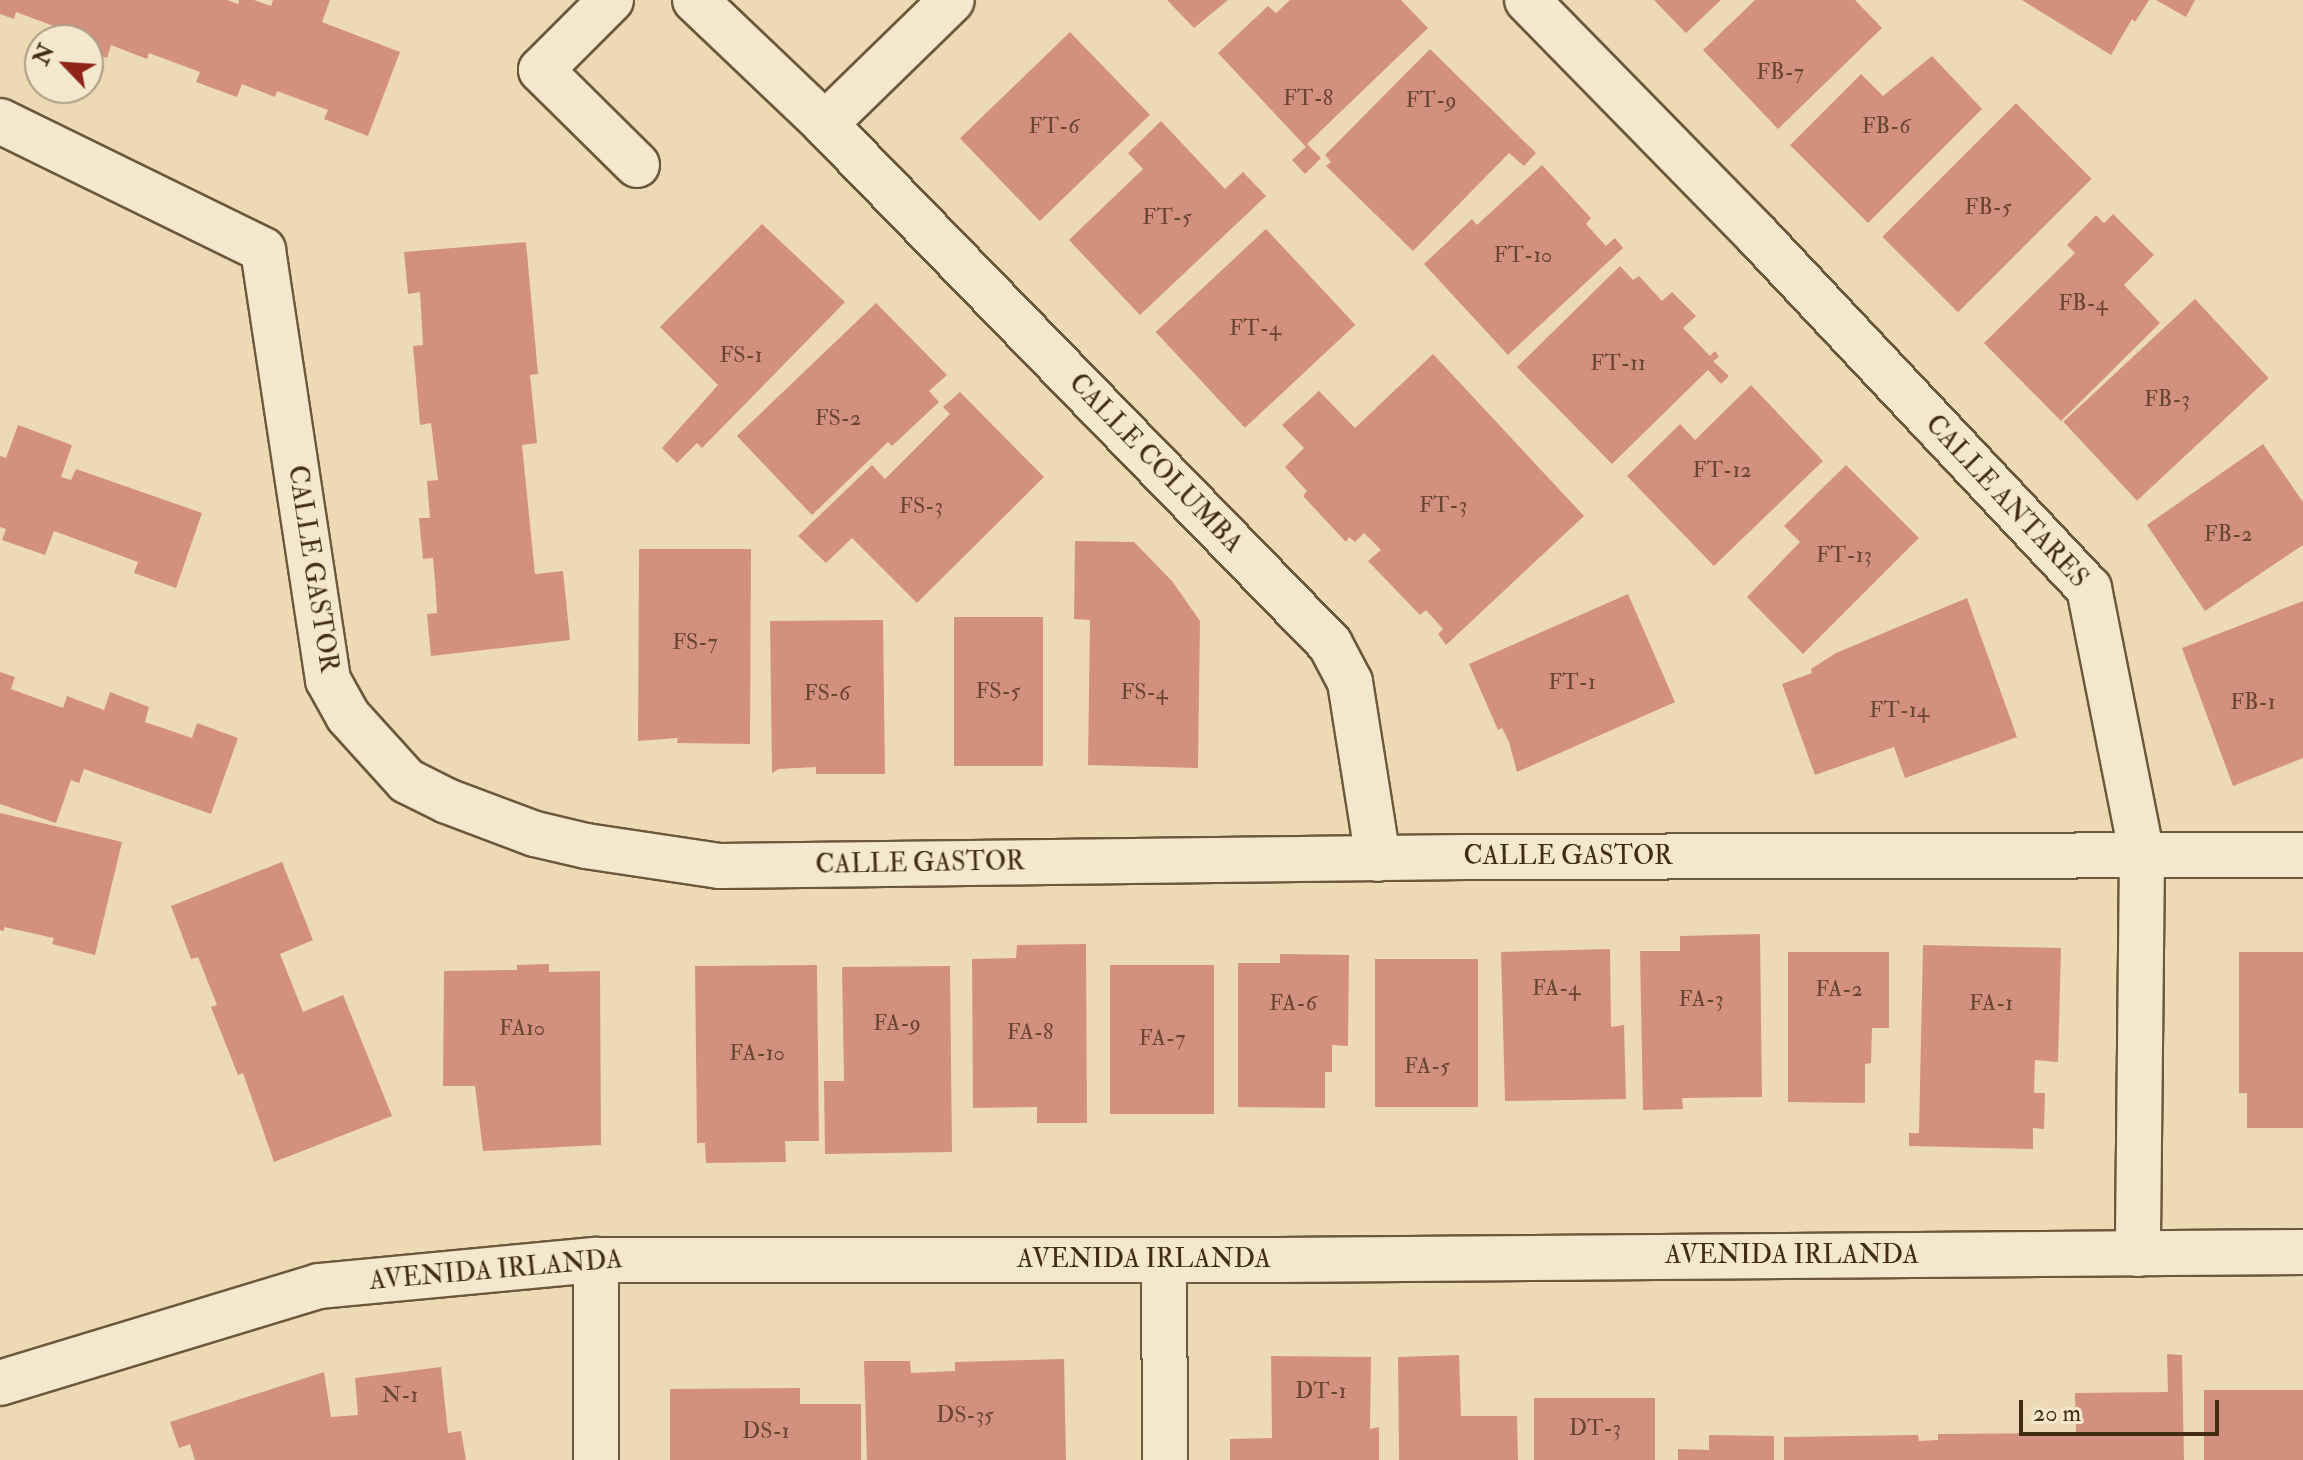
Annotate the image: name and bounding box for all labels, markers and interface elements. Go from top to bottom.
north arrow [24,24,104,104]
text: N [27,40,61,70]
house number: FB-7 [1756,60,1804,86]
house number: FT-8 [1283,86,1333,112]
house number: FT-9 [1405,88,1457,114]
house number: FT-6 [1029,114,1079,140]
house number: FB-6 [1862,114,1910,140]
house number: FB-5 [1964,195,2012,221]
house number: FT-5 [1142,205,1192,231]
house number: FT-10 [1494,243,1552,269]
house number: FB-4 [2058,291,2108,317]
house number: FT-4 [1229,316,1281,342]
house number: FS-1 [719,343,763,369]
house number: FT-11 [1590,351,1646,377]
street label: CALLE COLUMBA [1062,368,1248,560]
house number: FB-3 [2144,387,2190,413]
house number: FS-2 [815,406,861,432]
street label: CALLE ANTARES [1918,409,2094,595]
house number: FT-12 [1693,458,1751,484]
street label: CALLE GASTOR [280,463,344,675]
house number: FT-3 [1419,493,1467,519]
house number: FS-3 [899,494,943,520]
house number: FB-2 [2204,522,2252,548]
house number: FT-13 [1816,543,1872,569]
house number: FS-7 [672,630,718,656]
house number: FT-1 [1548,670,1596,696]
house number: FS-5 [975,679,1021,705]
house number: FS-4 [1120,680,1168,706]
house number: FS-6 [804,681,850,707]
house number: FB-1 [2230,690,2276,716]
house number: FT-14 [1869,698,1929,724]
street label: CALLE GASTOR [1463,841,1673,873]
street label: CALLE GASTOR [815,847,1025,881]
house number: FA-4 [1532,976,1580,1002]
house number: FA-2 [1815,977,1863,1003]
house number: FA-3 [1679,987,1723,1013]
house number: FA-6 [1269,991,1317,1017]
house number: FA-1 [1969,991,2013,1017]
house number: FA-9 [873,1011,921,1037]
house number: FA10 [499,1016,545,1042]
house number: FA-8 [1007,1020,1053,1046]
house number: FA-7 [1139,1026,1185,1052]
house number: FA-10 [729,1041,785,1067]
house number: FA-5 [1404,1054,1450,1080]
street label: AVENIDA IRLANDA [1665,1240,1919,1272]
street label: AVENIDA IRLANDA [368,1244,624,1298]
street label: AVENIDA IRLANDA [1017,1244,1271,1276]
house number: DT-1 [1295,1379,1347,1405]
house number: N-1 [382,1383,418,1409]
scale bar [2023,1384,2223,1434]
text: 20 m [2033,1398,2081,1429]
house number: DS-35 [936,1403,994,1429]
house number: DT-3 [1569,1416,1621,1442]
house number: DS-1 [742,1419,790,1445]

